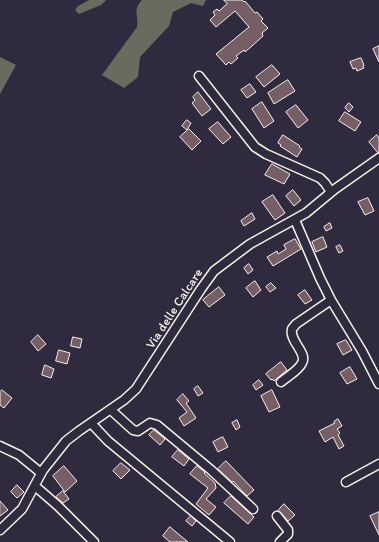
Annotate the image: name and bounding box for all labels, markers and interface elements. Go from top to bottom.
street label: Via delle Calcare [143,266,207,352]

